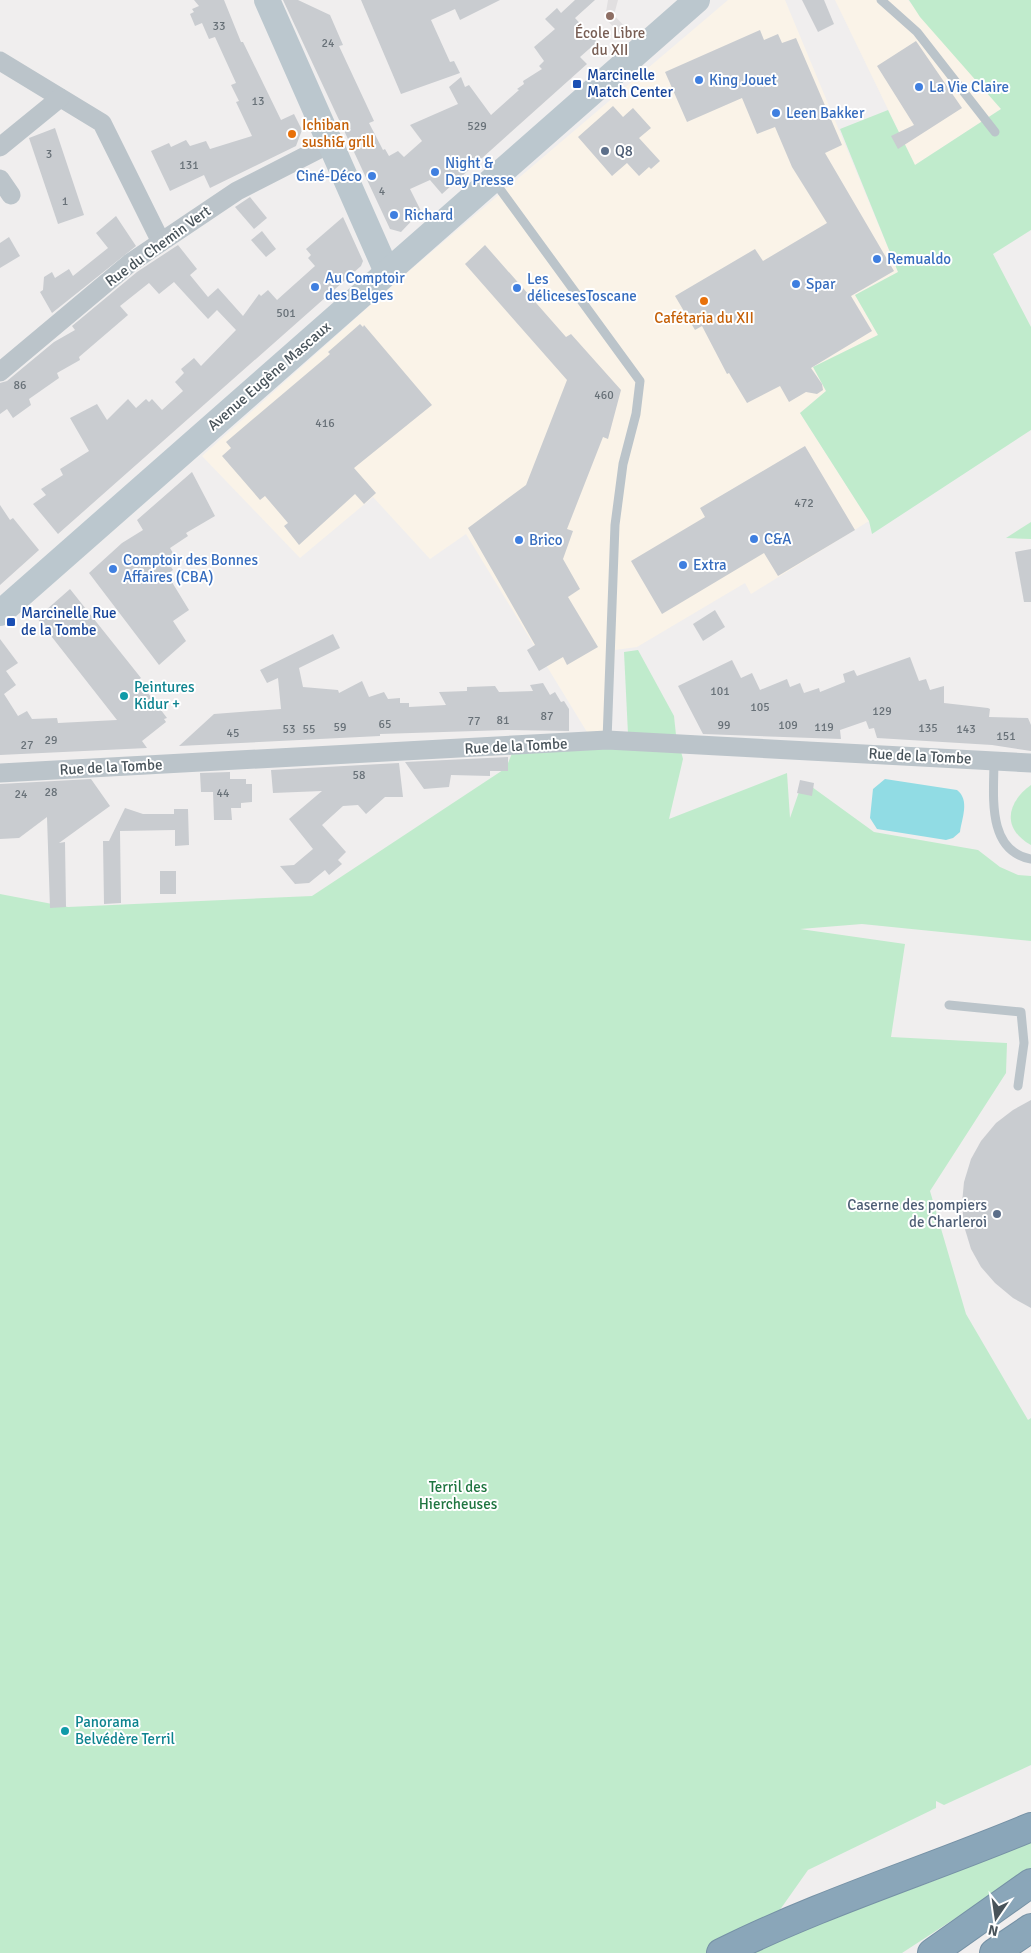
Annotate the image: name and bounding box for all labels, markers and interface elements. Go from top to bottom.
marker: École Libre du XII [604,10,616,22]
house number: 33 [213,19,225,34]
place label: École Libre du XII [575,23,645,59]
house number: 24 [322,36,335,51]
place label: Marcinelle Match Center [587,66,673,101]
place label: King Jouet [709,71,777,89]
marker: King Jouet [693,74,705,86]
marker: Marcinelle Match Center [571,78,583,90]
place label: La Vie Claire [929,78,1009,96]
marker: La Vie Claire [913,81,925,93]
house number: 13 [252,94,264,109]
place label: Leen Bakker [786,104,865,122]
marker: Leen Bakker [770,107,782,119]
place label: Ichiban sushi& grill [302,116,375,151]
house number: 529 [467,119,487,134]
marker: Ichiban sushi& grill [286,128,298,140]
place label: Q8 [615,142,633,160]
marker: Q8 [599,145,611,157]
house number: 3 [46,147,52,162]
place label: Night & Day Presse [445,154,514,189]
house number: 131 [179,158,199,173]
marker: Night & Day Presse [429,166,441,178]
place label: Ciné-Déco [296,167,362,185]
marker: Ciné-Déco [366,170,378,182]
house number: 4 [379,184,386,199]
house number: 1 [62,194,68,209]
street label: Rue du Chemin Vert [102,202,214,290]
place label: Richard [404,206,453,224]
marker: Richard [388,209,400,221]
place label: Remualdo [887,250,951,268]
marker: Remualdo [871,253,883,265]
place label: Au Comptoir des Belges [325,269,405,304]
place label: Les délicesesToscane [527,270,637,305]
place label: Spar [806,275,836,293]
marker: Spar [790,278,802,290]
marker: Au Comptoir des Belges [309,281,321,293]
marker: Les délicesesToscane [511,282,523,294]
marker: Cafétaria du XII [698,295,710,307]
house number: 501 [276,306,296,321]
place label: Cafétaria du XII [654,309,754,327]
street label: Avenue Eugène Mascaux [204,318,334,434]
house number: 86 [14,378,26,393]
house number: 460 [594,388,614,403]
house number: 416 [315,416,335,431]
house number: 472 [794,496,814,511]
place label: C&A [764,530,791,548]
place label: Brico [529,531,563,549]
marker: C&A [748,533,760,545]
marker: Brico [513,534,525,546]
place label: Comptoir des Bonnes Affaires (CBA) [123,551,259,586]
place label: Extra [693,556,727,574]
marker: Extra [677,559,689,571]
marker: Comptoir des Bonnes Affaires (CBA) [107,563,119,575]
place label: Marcinelle Rue de la Tombe [21,604,117,639]
marker: Marcinelle Rue de la Tombe [5,616,17,628]
place label: Peintures Kidur + [134,678,195,713]
house number: 101 [710,684,730,699]
marker: Peintures Kidur + [118,690,130,702]
house number: 105 [750,700,770,715]
house number: 129 [872,704,892,719]
house number: 87 [541,709,553,724]
house number: 81 [497,713,509,728]
house number: 77 [468,714,480,729]
house number: 65 [379,717,391,732]
house number: 99 [718,718,730,733]
house number: 109 [778,718,798,733]
house number: 59 [334,720,346,735]
house number: 119 [814,720,834,735]
house number: 135 [918,721,938,736]
house number: 53 [283,722,295,737]
house number: 55 [303,722,315,737]
house number: 143 [956,722,976,737]
house number: 45 [227,726,239,741]
house number: 151 [996,729,1016,744]
house number: 29 [45,733,57,748]
street label: Rue de la Tombe [464,734,568,758]
house number: 27 [21,738,33,753]
street label: Rue de la Tombe [868,744,972,768]
street label: Rue de la Tombe [59,755,163,779]
house number: 58 [353,768,365,783]
house number: 28 [45,785,57,800]
house number: 44 [217,786,230,801]
house number: 24 [15,787,28,802]
place label: Caserne des pompiers de Charleroi [847,1196,987,1231]
marker: Caserne des pompiers de Charleroi [991,1208,1003,1220]
park label: Terril des Hiercheuses [419,1478,498,1513]
place label: Panorama Belvédère Terril [75,1713,175,1748]
marker: Panorama Belvédère Terril [59,1725,71,1737]
north arrow [971,1893,1021,1943]
text: N [987,1921,1000,1940]

